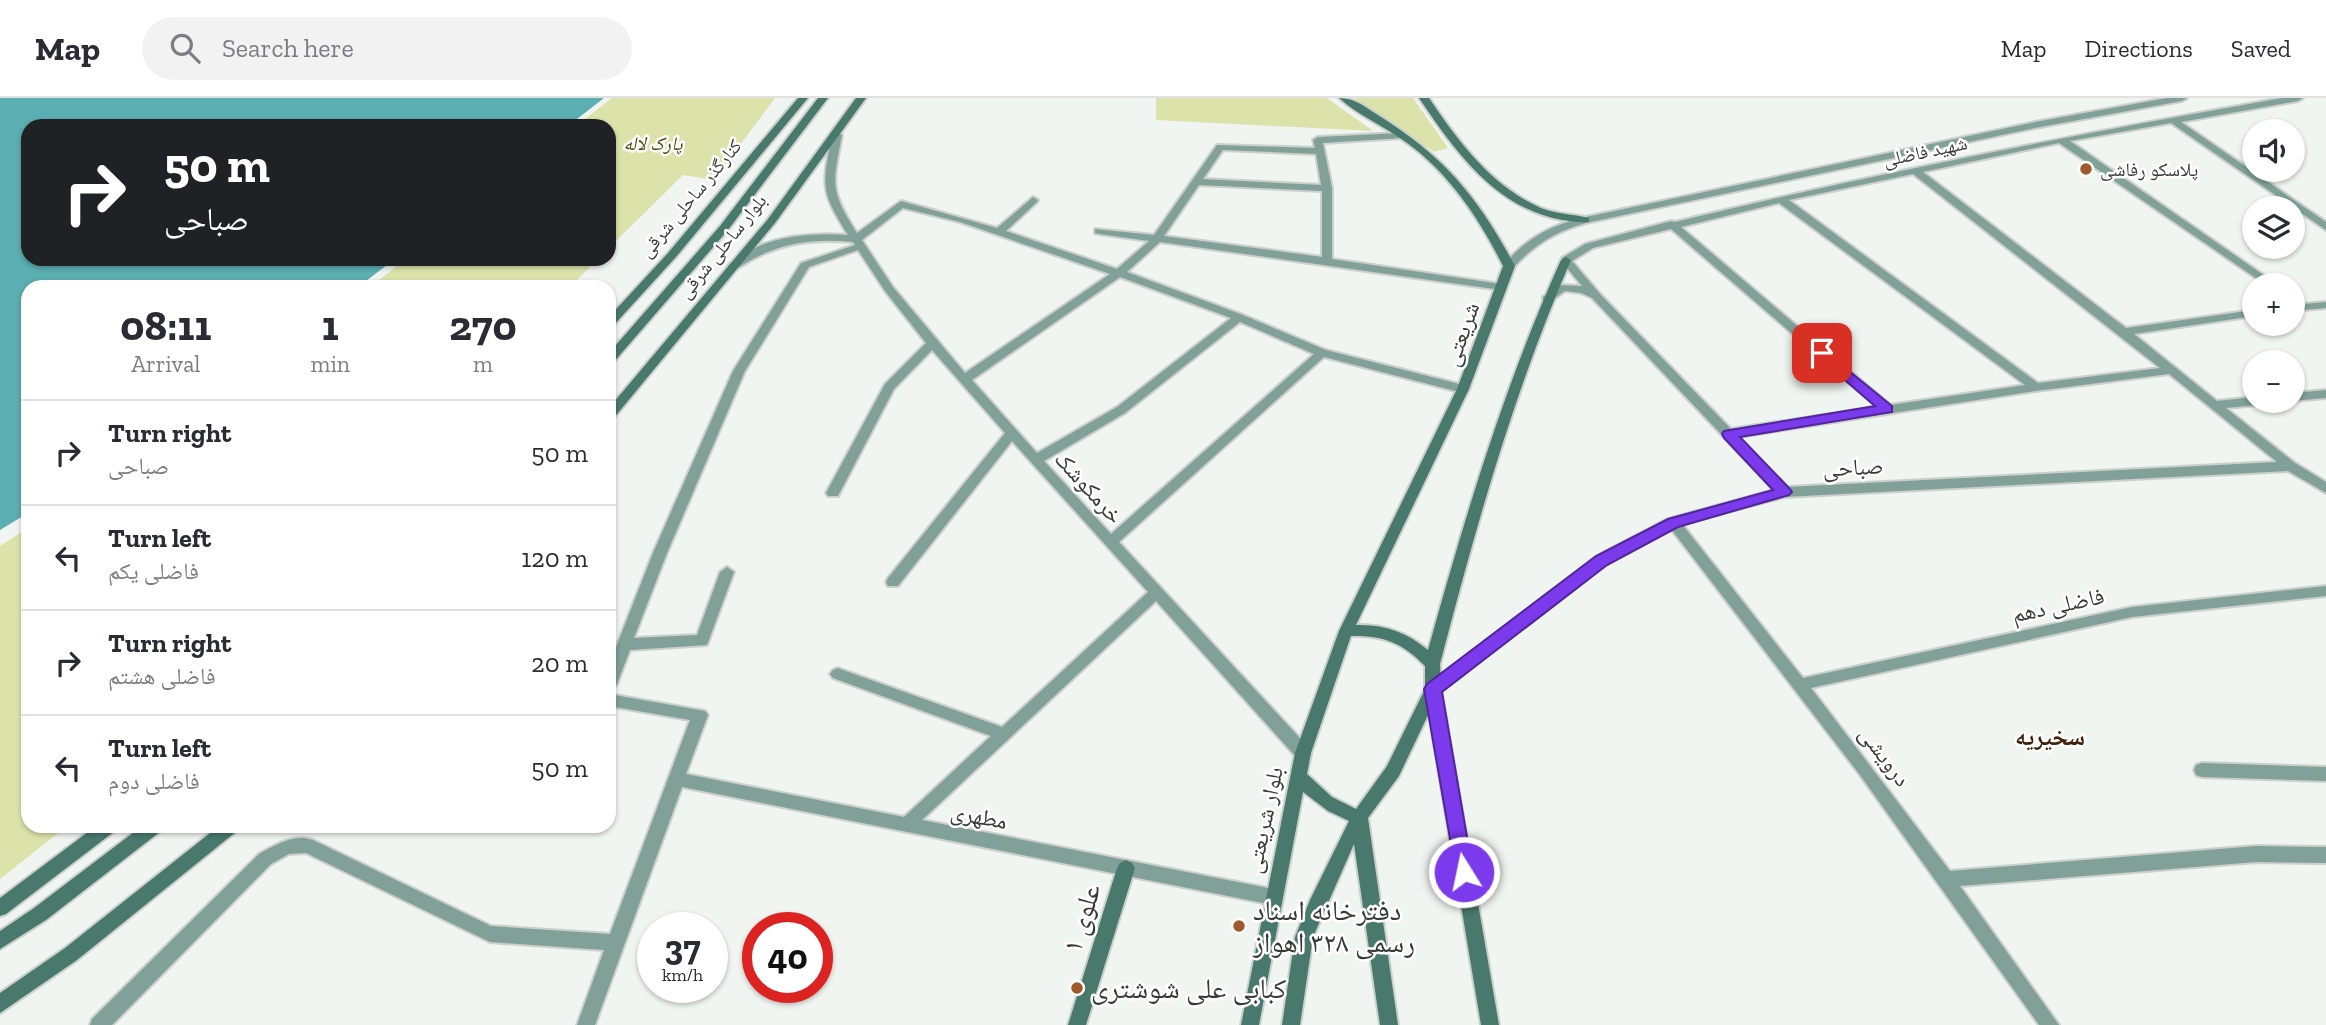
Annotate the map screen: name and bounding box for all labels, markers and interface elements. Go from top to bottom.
search box [142,17,632,80]
text: Map [35,29,100,68]
icon: search [166,29,204,67]
text: Search here [222,32,354,64]
text: Map [2001,34,2047,63]
text: Directions [2085,34,2193,63]
text: Saved [2231,34,2291,63]
map controls [2242,119,2305,413]
button: sound [2242,119,2305,182]
street label: شهید فاضلی [1881,131,1969,172]
park label: پارک لاله [623,132,683,155]
street label: کنارگذر ساحلی شرقی [634,135,746,262]
text: 50 m [164,136,270,195]
icon: right [49,147,140,238]
place label: پلاسکو رفاشی [2100,158,2198,181]
marker: پلاسکو رفاشی [2078,161,2094,177]
street label: بلوار ساحلی شرقی [673,190,771,303]
button: layers [2242,196,2305,259]
text: صباحی [164,200,249,238]
button: + [2242,273,2305,336]
street label: شریعتی [1437,298,1485,370]
text: 08:11 [120,300,211,351]
text: 1 [322,300,339,351]
text: 270 [449,300,517,351]
pin [1792,323,1852,383]
icon: arrive [1803,334,1841,372]
text: Arrival [131,350,200,378]
text: min [311,350,350,378]
text: m [473,350,493,378]
button: − [2242,350,2305,413]
text: Turn right [108,417,231,449]
icon: right [49,434,87,472]
text: 50 m [531,437,588,469]
street label: خرمکوشک [1049,445,1129,529]
street label: صباحی [1822,451,1884,483]
text: صباحی [108,452,169,480]
text: Turn left [108,522,211,554]
icon: left [49,539,87,577]
text: 120 m [521,542,588,574]
text: فاضلی یکم [108,557,199,585]
street label: فاضلی دهم [2009,582,2107,630]
text: Turn right [108,627,231,659]
icon: right [49,644,87,682]
text: 20 m [531,647,588,679]
text: فاضلی هشتم [108,662,216,690]
street label: درویشی [1853,720,1917,792]
district label: سخیریه [2015,722,2085,751]
text: Turn left [108,732,211,764]
icon: left [49,749,87,787]
text: 50 m [531,752,588,784]
street label: بلوار شریعتی [1239,764,1289,876]
text: فاضلی دوم [108,767,200,795]
street label: مطهری [948,797,1010,835]
position arrow [1427,835,1501,909]
street label: علوی ۱ [1055,880,1108,957]
place label: دفترخانه اسناد رسمی ۳۲۸ اهواز [1252,894,1415,960]
speed limit sign: 40 [742,912,833,1003]
marker: دفترخانه اسناد رسمی ۳۲۸ اهواز [1231,918,1247,934]
text: 37 [665,927,700,969]
text: km/h [662,964,703,986]
place label: کبابی علی شوشتری [1091,972,1287,1006]
marker: کبابی علی شوشتری [1069,980,1085,996]

